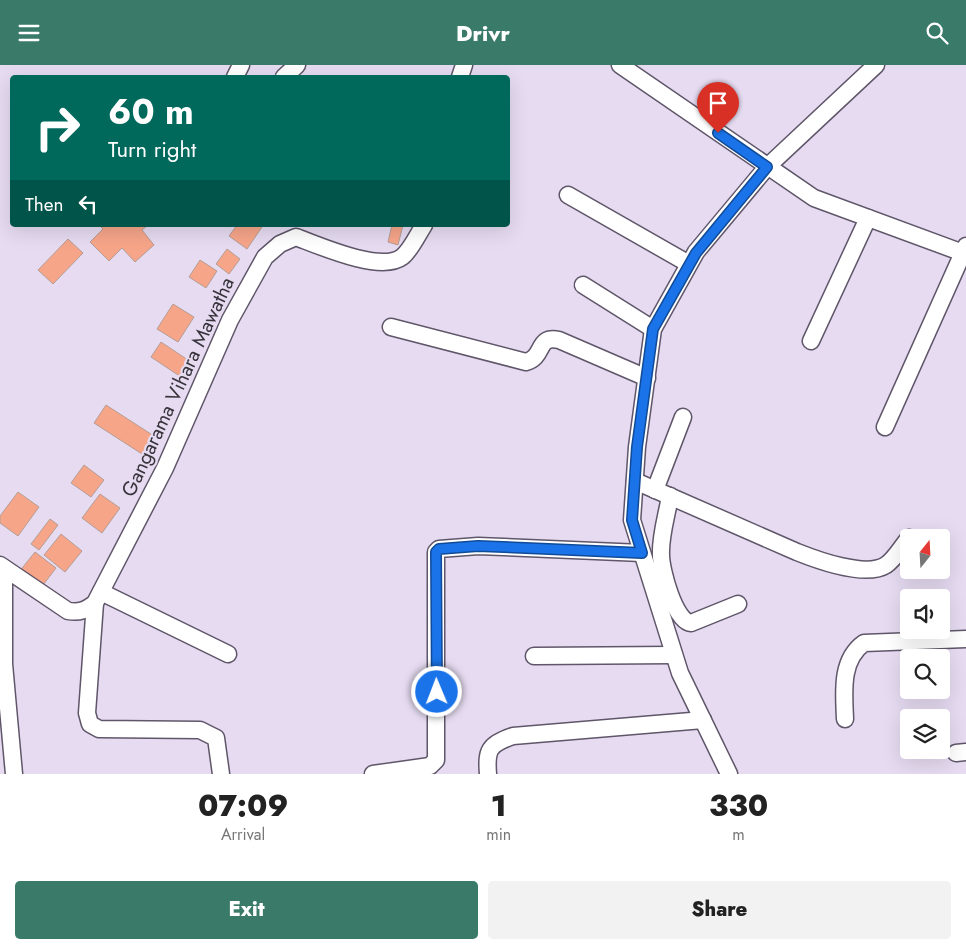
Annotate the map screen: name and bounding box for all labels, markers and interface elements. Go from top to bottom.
text: Drivr [456,17,510,49]
icon: menu [15,19,43,47]
icon: search [923,19,951,47]
pin [697,82,739,133]
text: 60 m [108,87,194,137]
icon: arrive [704,89,732,117]
icon: right [25,95,90,160]
text: Turn right [108,133,196,165]
icon: left [74,190,102,218]
text: Then [25,191,64,218]
street label: Gangarama Vihara Mawatha [114,272,242,502]
north arrow [900,529,950,579]
map controls [900,529,950,759]
button: sound [900,589,950,639]
button: search [900,649,950,699]
position arrow [410,665,462,717]
button: layers [900,709,950,759]
text: 07:09 [198,784,288,827]
text: 1 [491,784,507,827]
text: 330 [709,784,768,827]
text: Arrival [221,823,265,846]
text: min [486,823,511,846]
text: m [732,823,745,846]
button: Exit [15,881,478,939]
button: Share [488,881,951,939]

